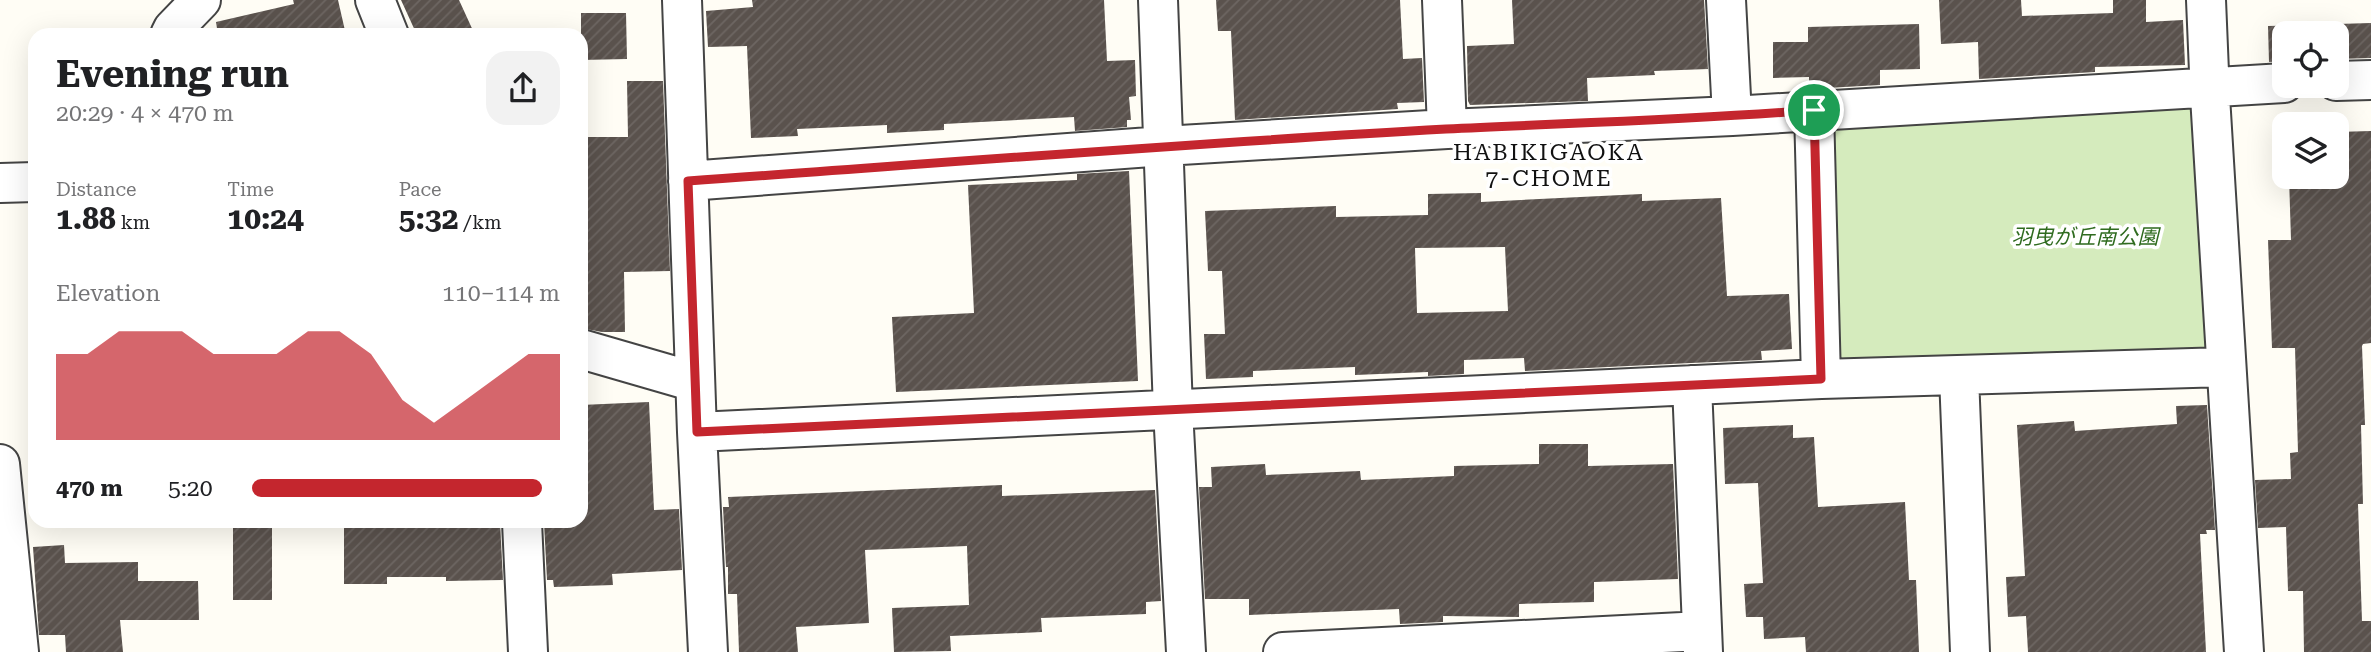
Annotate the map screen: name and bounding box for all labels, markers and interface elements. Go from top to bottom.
map controls [2272,21,2349,189]
button: locate [2272,21,2349,98]
button: share [486,51,560,125]
text: Evening run [56,52,289,96]
pin [1784,80,1844,140]
icon: arrive [1795,91,1833,129]
text: 20:29 · 4 × 470 m [56,100,234,127]
button: layers [2272,112,2349,189]
district label: HABIKIGAOKA 7-CHOME [1453,139,1645,192]
text: Distance [56,178,136,201]
text: Time [227,178,274,201]
text: Pace [399,178,442,201]
text: 1.88 [56,201,116,236]
text: 10:24 [227,201,304,236]
text: 5:32 [399,201,458,236]
text: km [116,211,150,234]
text: /km [458,211,502,234]
park label: 羽曳が丘南公園 [2012,225,2161,249]
text: Elevation [56,280,160,307]
text: 110–114 m [442,280,560,307]
text: 470 m [56,475,123,502]
text: 5:20 [168,475,213,502]

